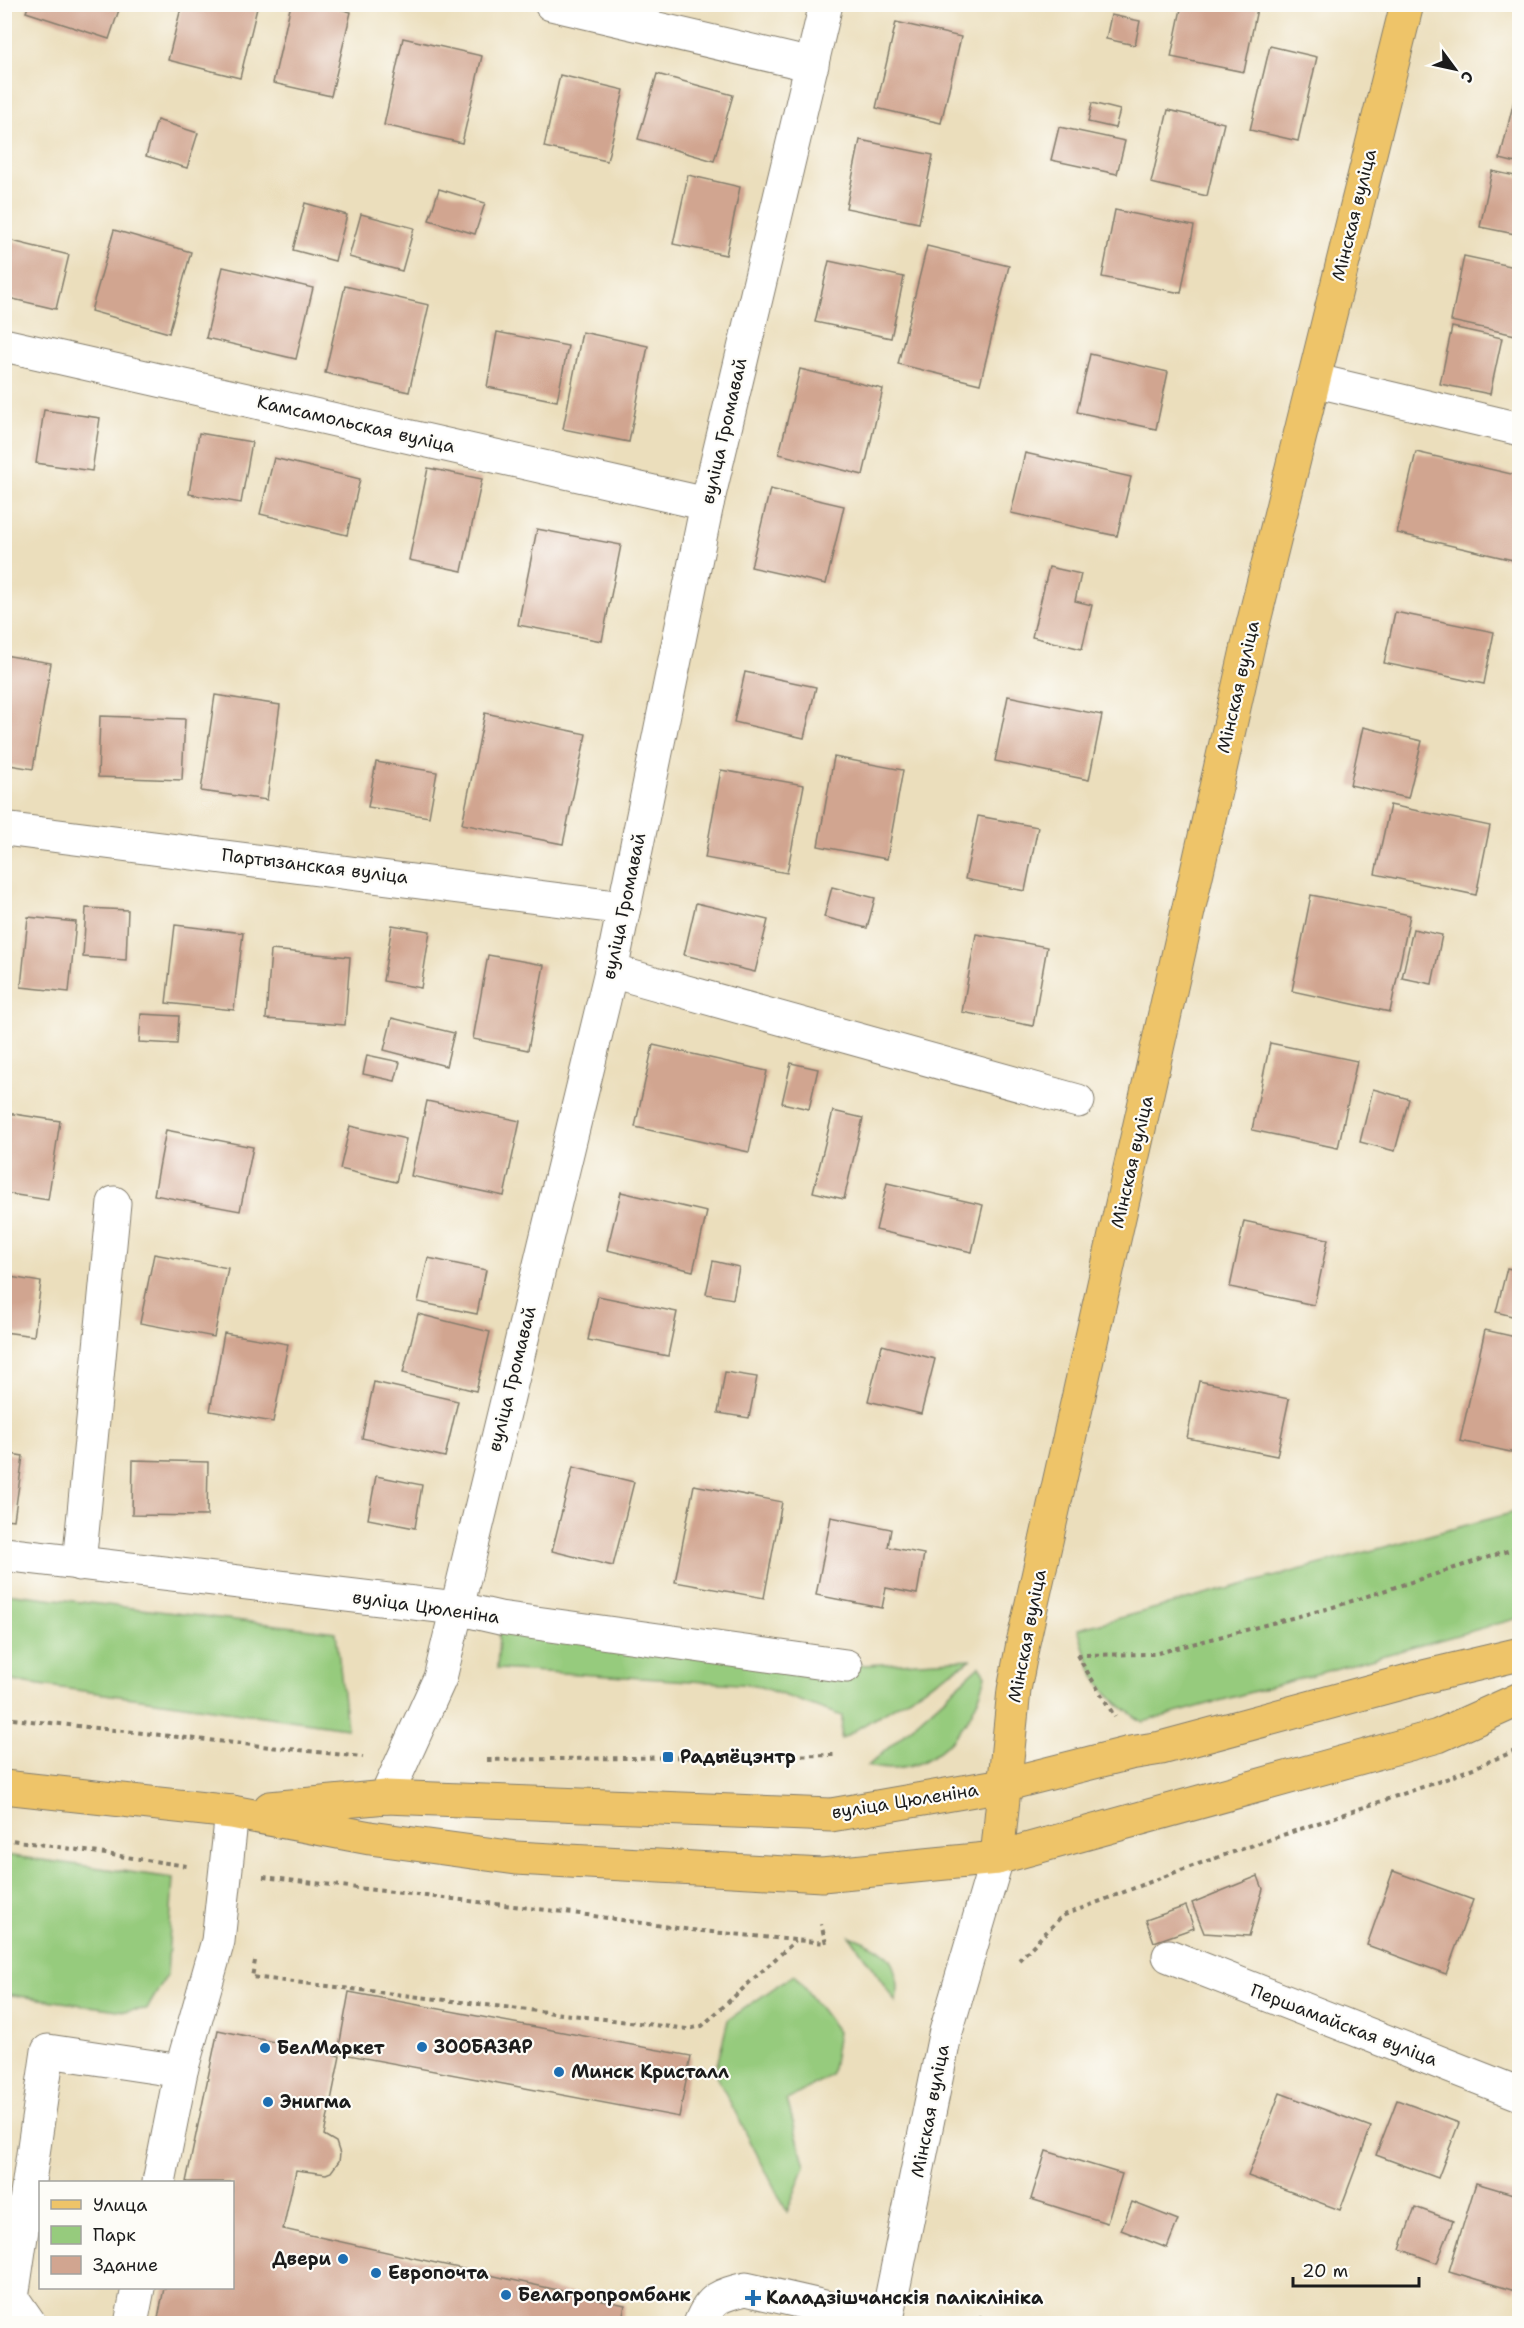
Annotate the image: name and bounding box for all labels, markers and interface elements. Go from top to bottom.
north arrow [1425,39,1485,99]
text: С [1456,67,1479,87]
street label: Мінская вуліца [1326,146,1382,284]
street label: вуліца Громавай [696,355,753,506]
street label: Камсамольская вуліца [255,390,457,458]
street label: Мінская вуліца [1211,618,1265,756]
street label: вуліца Громавай [597,830,651,981]
street label: Партызанская вуліца [220,843,410,889]
street label: Мінская вуліца [1105,1093,1159,1231]
street label: вуліца Громавай [482,1303,542,1454]
street label: Мінская вуліца [1002,1567,1052,1705]
street label: вуліца Цюленіна [351,1585,501,1629]
place label: Радыёцэнтр [680,1745,796,1769]
marker: Радыёцэнтр [661,1750,675,1764]
street label: вуліца Цюленіна [830,1778,980,1824]
street label: Першамайская вуліца [1247,1978,1441,2072]
place label: ЗООБАЗАР [434,2035,533,2059]
place label: БелМаркет [277,2036,385,2060]
marker: ЗООБАЗАР [415,2040,429,2054]
marker: БелМаркет [258,2041,272,2055]
street label: Мінская вуліца [905,2042,955,2180]
place label: Минск Кристалл [571,2060,729,2084]
marker: Минск Кристалл [552,2065,566,2079]
place label: Энигма [280,2090,352,2114]
marker: Энигма [261,2095,275,2109]
legend [39,2181,234,2289]
text: Улица [93,2193,147,2217]
text: Парк [93,2223,136,2247]
place label: Двери [272,2247,332,2271]
scale bar [1293,2250,1419,2288]
marker: Двери [336,2252,350,2266]
text: Здание [93,2253,158,2277]
text: 20 m [1302,2259,1348,2283]
place label: Европочта [388,2261,489,2285]
marker: Европочта [369,2266,383,2280]
place label: Белагропромбанк [518,2283,691,2307]
place label: Каладзішчанскія паліклініка [766,2286,1044,2310]
marker: Белагропромбанк [499,2288,513,2302]
marker: Каладзішчанскія паліклініка [744,2289,762,2307]

